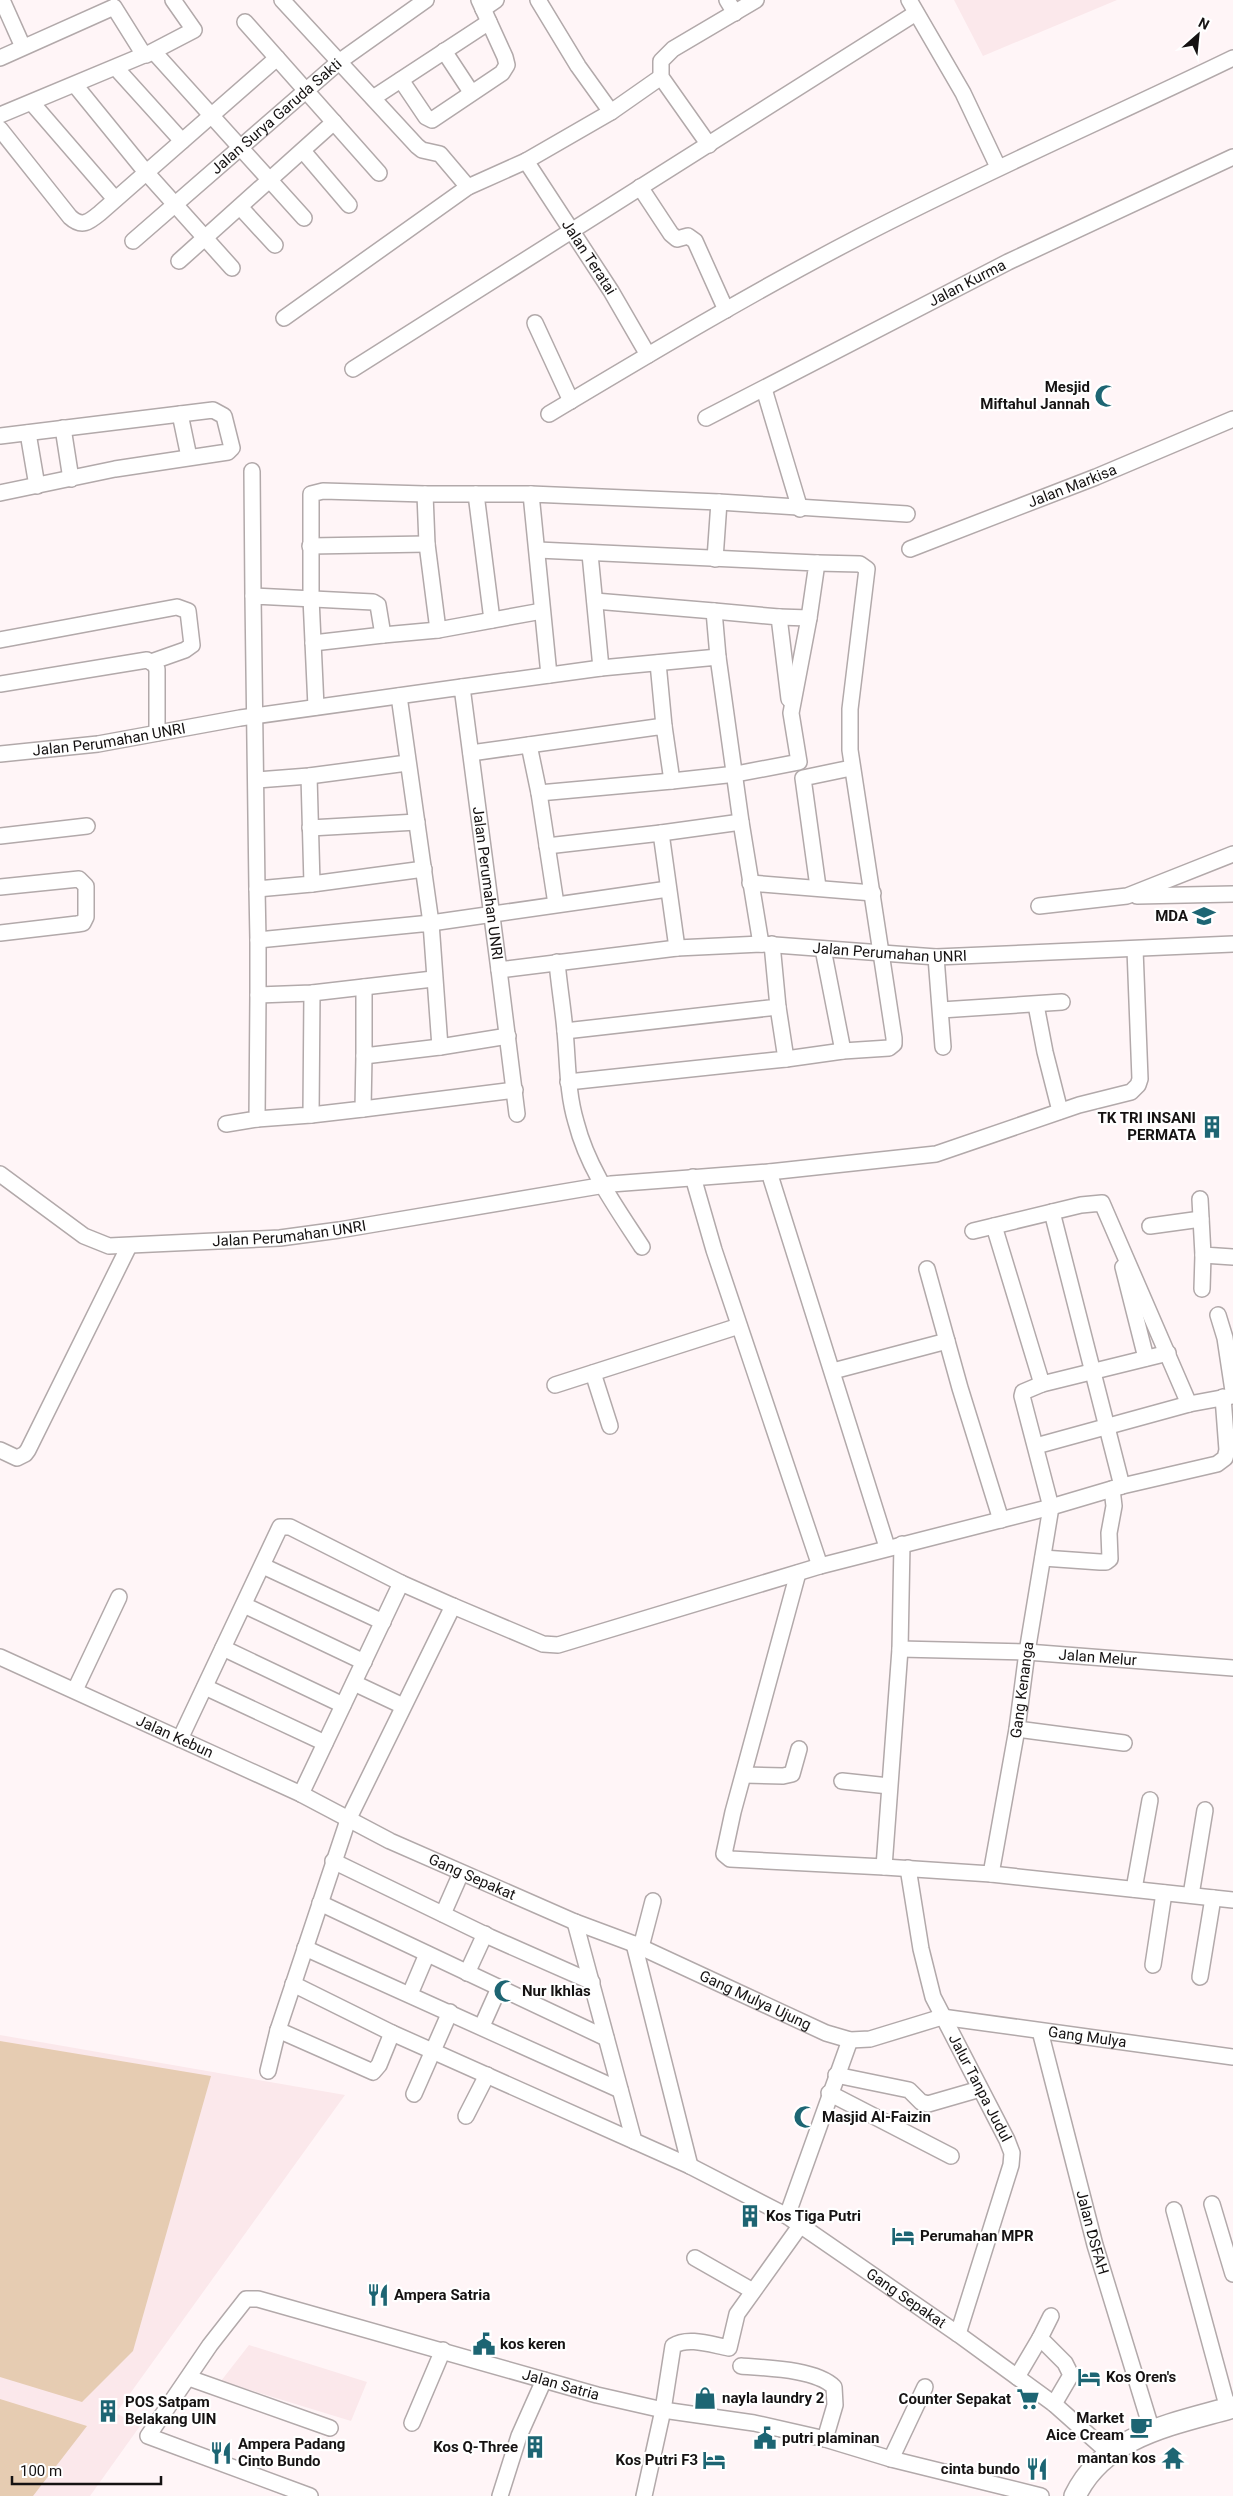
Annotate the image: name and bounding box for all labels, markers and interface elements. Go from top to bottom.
north arrow [1173,10,1223,60]
text: N [1196,14,1212,33]
street label: Jalan Surya Garuda Sakti [207,55,345,178]
street label: Jalan Teratai [558,216,620,298]
street label: Jalan Kurma [926,256,1009,310]
place label: Mesjid Miftahul Jannah [980,378,1090,413]
mosque icon: Mesjid Miftahul Jannah [1093,383,1119,409]
street label: Jalan Markisa [1025,460,1119,512]
street label: Jalan Perumahan UNRI [32,719,187,760]
street label: Jalan Perumahan UNRI [469,805,507,961]
school or university icon: MDA [1191,903,1217,929]
place label: MDA [1155,907,1189,925]
street label: Jalan Perumahan UNRI [812,939,967,966]
place label: TK TRI INSANI PERMATA [1098,1109,1197,1144]
building icon: TK TRI INSANI PERMATA [1199,1114,1225,1140]
street label: Jalan Perumahan UNRI [212,1217,367,1250]
street label: Gang Kenanga [1007,1640,1038,1740]
street label: Jalan Melur [1058,1645,1138,1670]
street label: Jalan Kebun [133,1711,216,1762]
street label: Gang Sepakat [426,1850,518,1904]
street label: Gang Mulya Ujung [697,1967,814,2034]
mosque icon: Nur Ikhlas [492,1978,518,2004]
place label: Nur Ikhlas [522,1982,591,2000]
street label: Gang Mulya [1047,2023,1128,2051]
street label: Jalur Tanpa Judul [945,2031,1015,2145]
mosque icon: Masjid Al-Faizin [792,2104,818,2130]
place label: Masjid Al-Faizin [822,2108,931,2126]
street label: Jalan DSFAH [1072,2188,1112,2277]
building icon: Kos Tiga Putri [737,2203,763,2229]
place label: Kos Tiga Putri [766,2207,861,2225]
hotel icon: Perumahan MPR [890,2223,916,2249]
place label: Perumahan MPR [920,2227,1034,2245]
street label: Gang Sepakat [863,2264,950,2332]
restaurant icon: Ampera Satria [365,2282,391,2308]
place label: Ampera Satria [394,2286,490,2304]
public building icon: kos keren [471,2331,497,2357]
place label: kos keren [500,2335,566,2353]
hotel icon: Kos Oren's [1076,2364,1102,2390]
street label: Jalan Satria [520,2365,601,2404]
place label: Kos Oren's [1106,2368,1177,2386]
shop icon: nayla laundry 2 [692,2385,718,2411]
supermarket icon: Counter Sepakat [1015,2386,1041,2412]
place label: nayla laundry 2 [722,2389,825,2407]
place label: Counter Sepakat [899,2390,1011,2408]
place label: POS Satpam Belakang UIN [125,2393,216,2428]
building icon: POS Satpam Belakang UIN [95,2398,121,2424]
place label: Market Aice Cream [1046,2409,1124,2444]
cafe icon: Market Aice Cream [1128,2414,1154,2440]
public building icon: putri plaminan [752,2425,778,2451]
place label: putri plaminan [782,2429,879,2447]
building icon: Kos Q-Three [522,2434,548,2460]
place label: Ampera Padang Cinto Bundo [238,2435,345,2470]
place label: Kos Q-Three [433,2438,518,2456]
restaurant icon: Ampera Padang Cinto Bundo [208,2440,234,2466]
temple icon: mantan kos [1160,2445,1186,2471]
hotel icon: Kos Putri F3 [701,2447,727,2473]
place label: mantan kos [1077,2449,1156,2467]
place label: Kos Putri F3 [616,2451,698,2469]
scale bar [12,2454,161,2486]
restaurant icon: cinta bundo [1024,2456,1050,2482]
place label: cinta bundo [941,2460,1020,2478]
text: 100 m [20,2462,62,2480]

